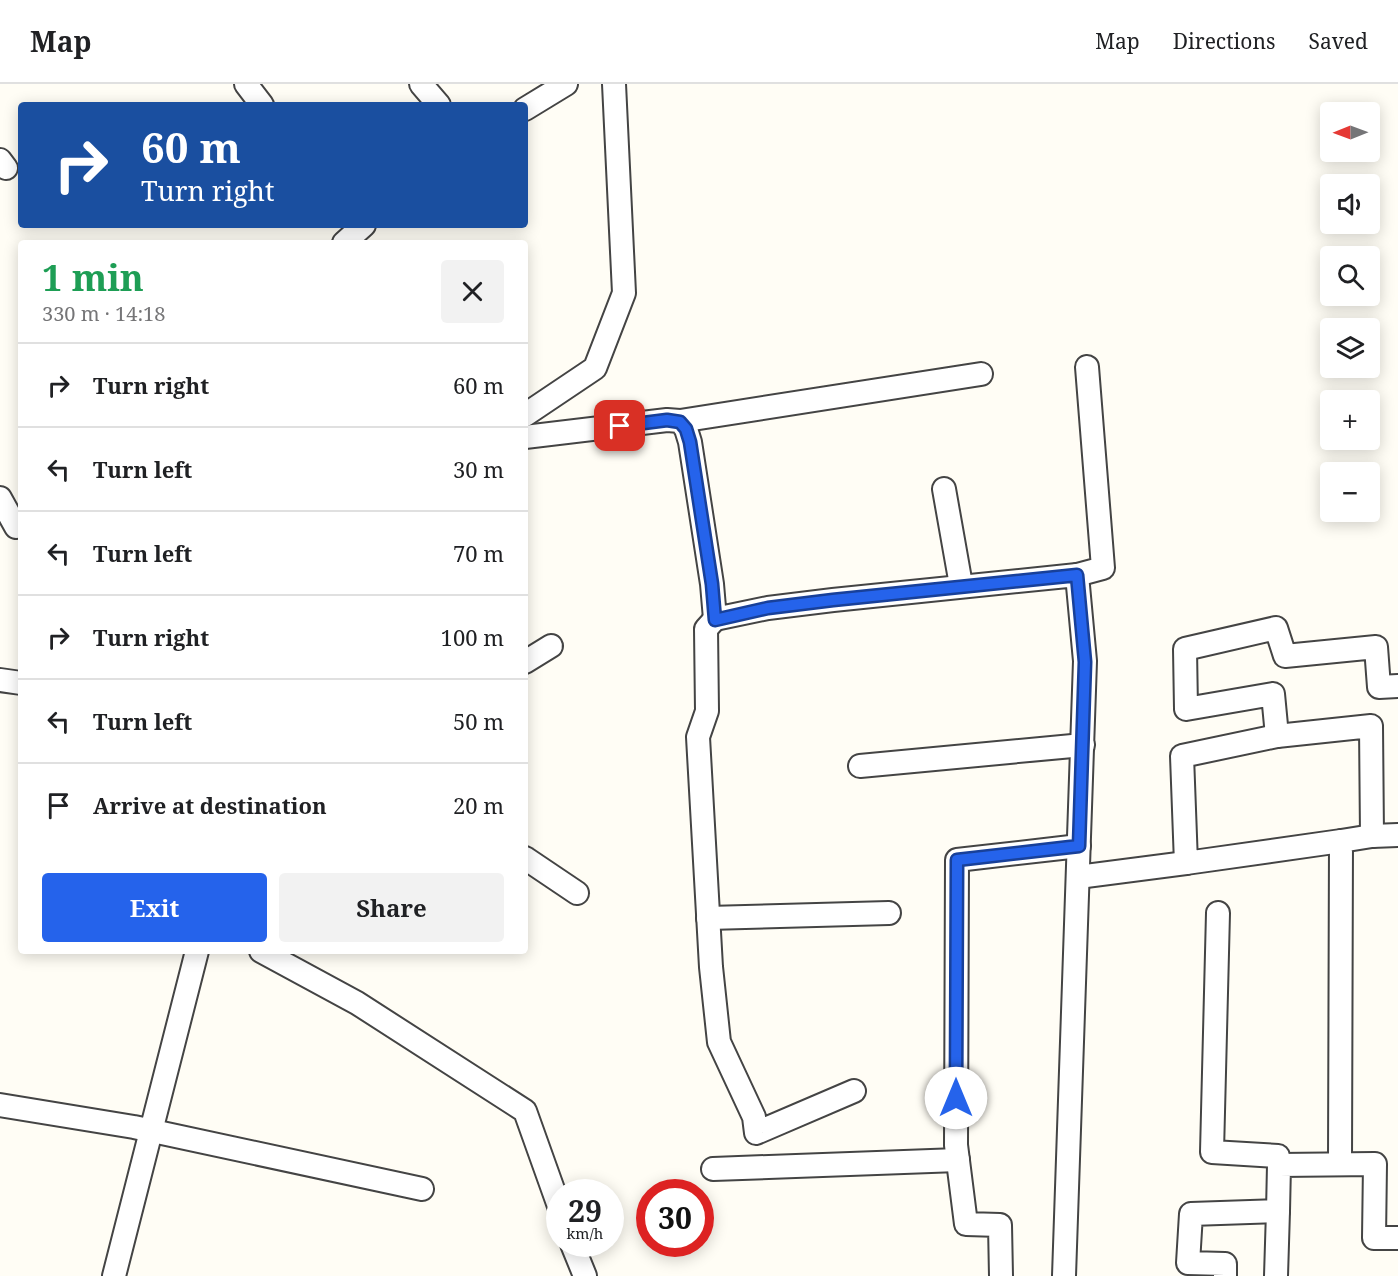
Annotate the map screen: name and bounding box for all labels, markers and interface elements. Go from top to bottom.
text: Map [30,22,92,60]
text: Map [1095,27,1140,55]
text: Directions [1173,27,1275,55]
text: Saved [1308,27,1368,55]
north arrow [1320,102,1380,162]
map controls [1320,102,1380,522]
text: 60 m [141,118,241,175]
icon: right [42,126,120,204]
text: Turn right [141,172,274,209]
button: sound [1320,174,1380,234]
button: search [1320,246,1380,306]
text: 1 min [42,253,144,302]
button: close [441,260,504,323]
text: 330 m · 14:18 [42,300,165,327]
button: layers [1320,318,1380,378]
icon: right [42,369,75,402]
text: Turn right [93,370,209,400]
text: 60 m [453,370,504,400]
button: + [1320,390,1380,450]
pin [594,400,645,451]
icon: arrive [603,409,636,442]
icon: left [42,453,75,486]
text: Turn left [93,454,192,484]
text: 30 m [453,454,504,484]
button: − [1320,462,1380,522]
icon: left [42,537,75,570]
text: Turn left [93,538,192,568]
text: 70 m [453,538,504,568]
icon: right [42,621,75,654]
text: Turn right [93,622,209,652]
text: 100 m [441,622,504,652]
icon: left [42,705,75,738]
text: Turn left [93,706,192,736]
text: 50 m [453,706,504,736]
icon: arrive [42,789,75,822]
text: Arrive at destination [93,790,327,820]
text: 20 m [453,790,504,820]
button: Exit [42,873,267,942]
button: Share [279,873,504,942]
position arrow [924,1066,988,1130]
speed limit sign: 30 [636,1179,714,1257]
text: 29 [568,1190,602,1231]
text: km/h [567,1223,603,1243]

